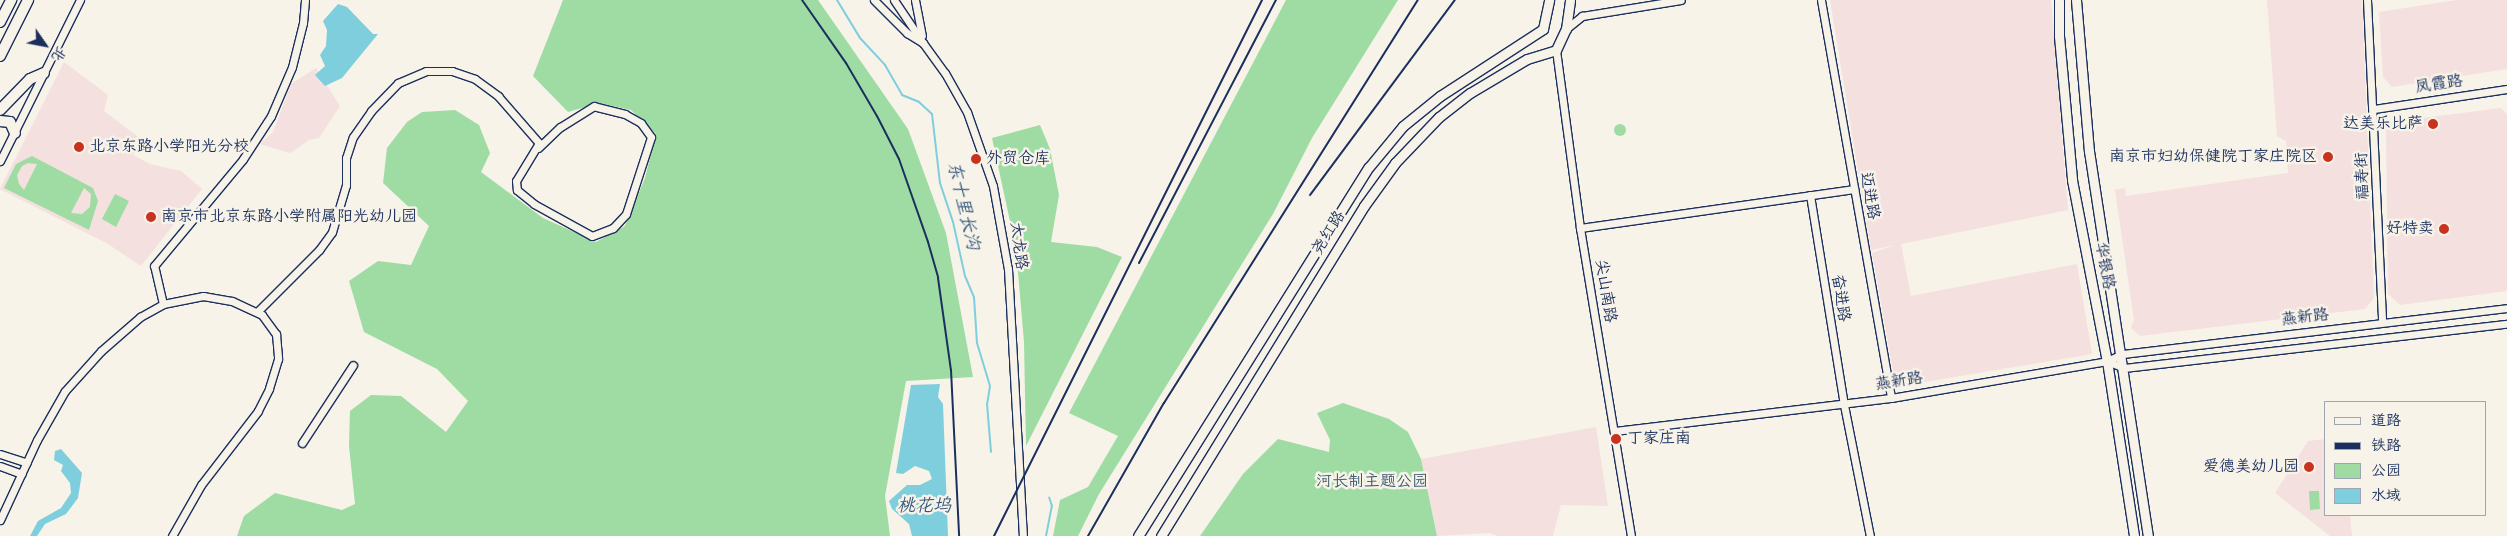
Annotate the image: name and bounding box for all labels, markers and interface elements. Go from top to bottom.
north arrow [20,20,70,70]
text: 北 [45,42,71,65]
street label: 凤霞路 [2414,72,2464,98]
place label: 达美乐比萨 [2343,114,2423,134]
marker: 达美乐比萨 [2427,118,2439,130]
place label: 北京东路小学阳光分校 [89,137,249,157]
marker: 北京东路小学阳光分校 [73,141,85,153]
place label: 南京市妇幼保健院丁家庄院区 [2109,147,2317,167]
place label: 外贸仓库 [986,149,1050,169]
marker: 南京市妇幼保健院丁家庄院区 [2321,150,2335,164]
street label: 福寿街 [2353,152,2373,200]
marker: 外贸仓库 [970,153,982,165]
water label: 东十里长沟 [941,160,983,252]
street label: 迈进路 [1855,171,1883,221]
place label: 南京市北京东路小学附属阳光幼儿园 [161,207,417,227]
street label: 尧红路 [1308,208,1350,258]
marker: 南京市北京东路小学附属阳光幼儿园 [145,211,157,223]
place label: 好特卖 [2386,219,2434,239]
street label: 太龙路 [1005,221,1031,271]
marker: 好特卖 [2438,223,2450,235]
street label: 华银路 [2090,241,2118,291]
street label: 尖山南路 [1591,258,1619,324]
street label: 奋进路 [1827,273,1853,323]
street label: 燕新路 [2280,306,2330,330]
street label: 燕新路 [1874,369,1924,395]
legend [2324,401,2487,516]
text: 道路 [2371,410,2401,432]
place label: 丁家庄南 [1627,429,1691,449]
marker: 丁家庄南 [1609,432,1623,446]
text: 铁路 [2371,435,2401,457]
place label: 爱德美幼儿园 [2203,457,2299,477]
text: 公园 [2371,460,2401,482]
marker: 爱德美幼儿园 [2303,461,2315,473]
park label: 河长制主题公园 [1316,472,1428,492]
text: 水域 [2371,485,2401,507]
water label: 桃花坞 [897,496,951,518]

